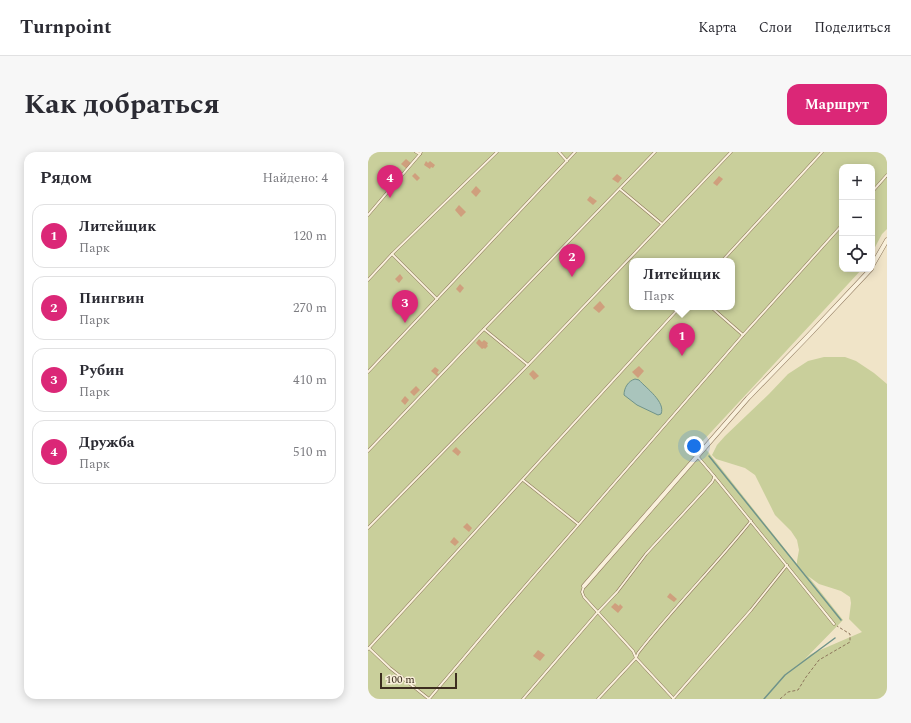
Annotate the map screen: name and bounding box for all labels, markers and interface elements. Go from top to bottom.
text: Turnpoint [20,13,112,42]
text: Карта [698,17,737,38]
text: Слои [759,17,792,38]
text: Поделиться [814,17,891,38]
text: Как добраться [24,83,220,126]
button: Маршрут [787,84,887,125]
map controls [839,164,875,272]
button: + [839,164,875,200]
text: Рядом [40,165,92,191]
pin: 4 [377,165,403,198]
text: Найдено: 4 [262,168,328,188]
button: − [839,200,875,236]
text: Литейщик [79,215,156,238]
text: 1 [50,226,58,246]
text: 120 m [293,226,327,246]
button: locate [839,236,875,272]
text: Парк [79,238,110,258]
pin: 2 [559,244,585,277]
popup [629,258,735,310]
text: Литейщик [643,263,721,286]
text: Парк [643,286,674,306]
text: Пингвин [79,287,144,310]
pin: 3 [392,290,418,323]
text: 2 [50,298,58,318]
text: 270 m [293,298,327,318]
text: Парк [79,310,110,330]
pin: 1 [669,323,695,356]
text: Рубин [79,359,124,382]
text: 3 [50,370,58,390]
text: 410 m [293,370,327,390]
text: Парк [79,382,110,402]
text: Дружба [79,431,134,454]
your location [684,436,704,456]
text: 4 [50,442,58,462]
text: 510 m [293,442,327,462]
text: Парк [79,454,110,474]
scale bar [380,671,457,690]
text: 100 m [386,671,415,688]

